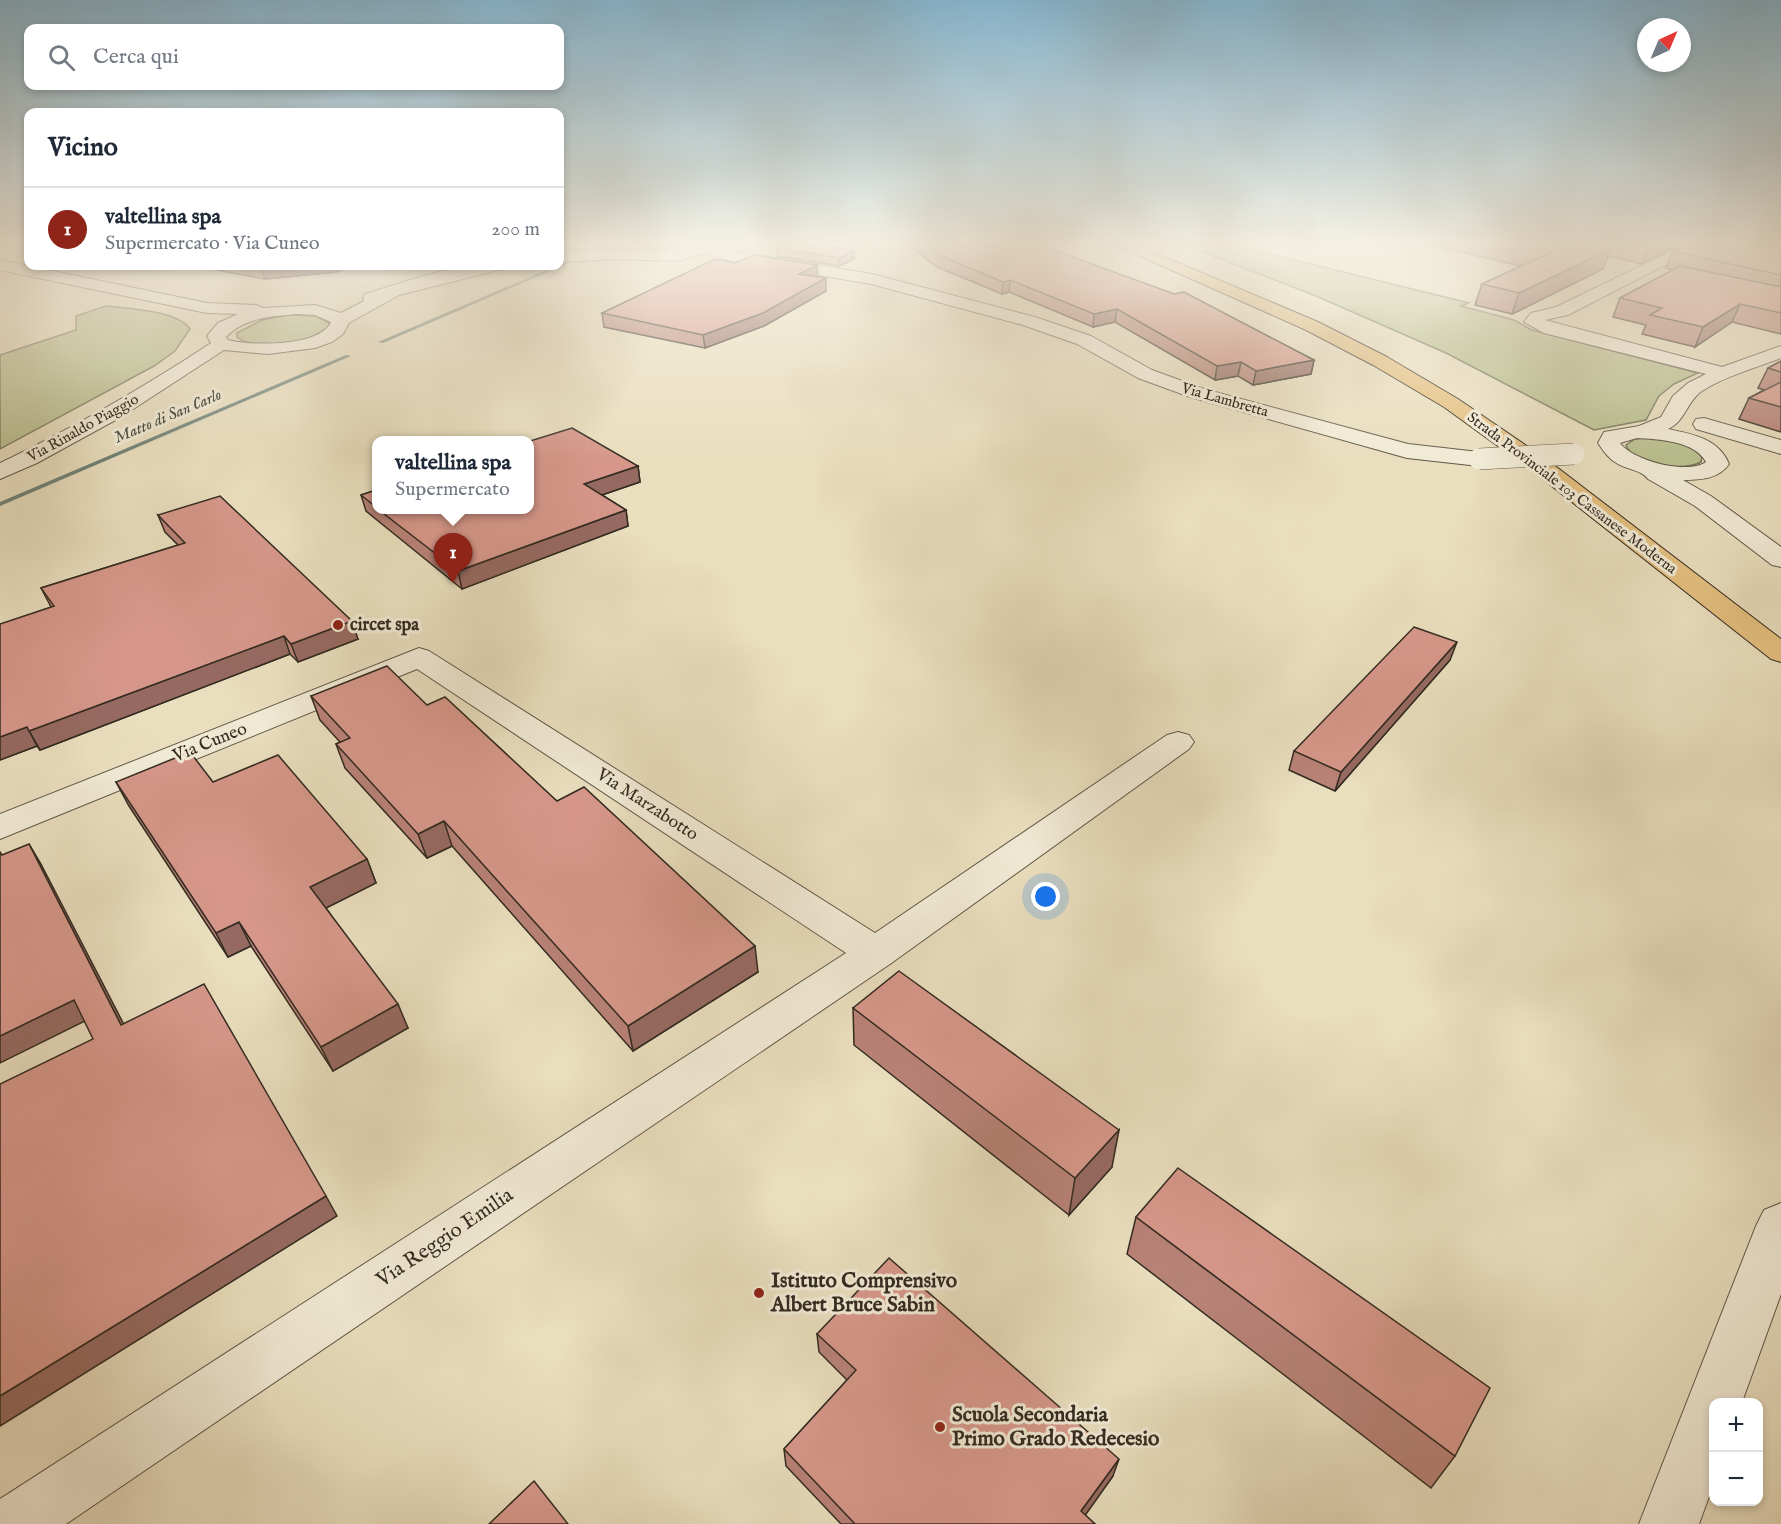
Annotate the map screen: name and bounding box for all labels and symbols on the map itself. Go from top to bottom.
north arrow [1637,18,1691,72]
street label: Via Lambretta [1178,378,1271,422]
water label: Matto di San Carlo [111,385,225,449]
street label: Via Rinaldo Piaggio [23,390,142,467]
street label: Strada Provinciale 103 Cassanese Moderna [1463,408,1681,578]
pin: 1 [434,534,472,583]
place label: circet spa [350,614,420,637]
marker: circet spa [331,618,345,632]
street label: Via Cuneo [169,718,251,769]
street label: Via Marzabotto [591,763,703,847]
your location [1031,882,1060,911]
street label: Via Reggio Emilia [370,1182,519,1294]
place label: Istituto Comprensivo Albert Bruce Sabin [770,1268,958,1319]
marker: Istituto Comprensivo Albert Bruce Sabin [752,1286,766,1300]
place label: Scuola Secondaria Primo Grado Redecesio [952,1402,1160,1453]
marker: Scuola Secondaria Primo Grado Redecesio [933,1420,947,1434]

